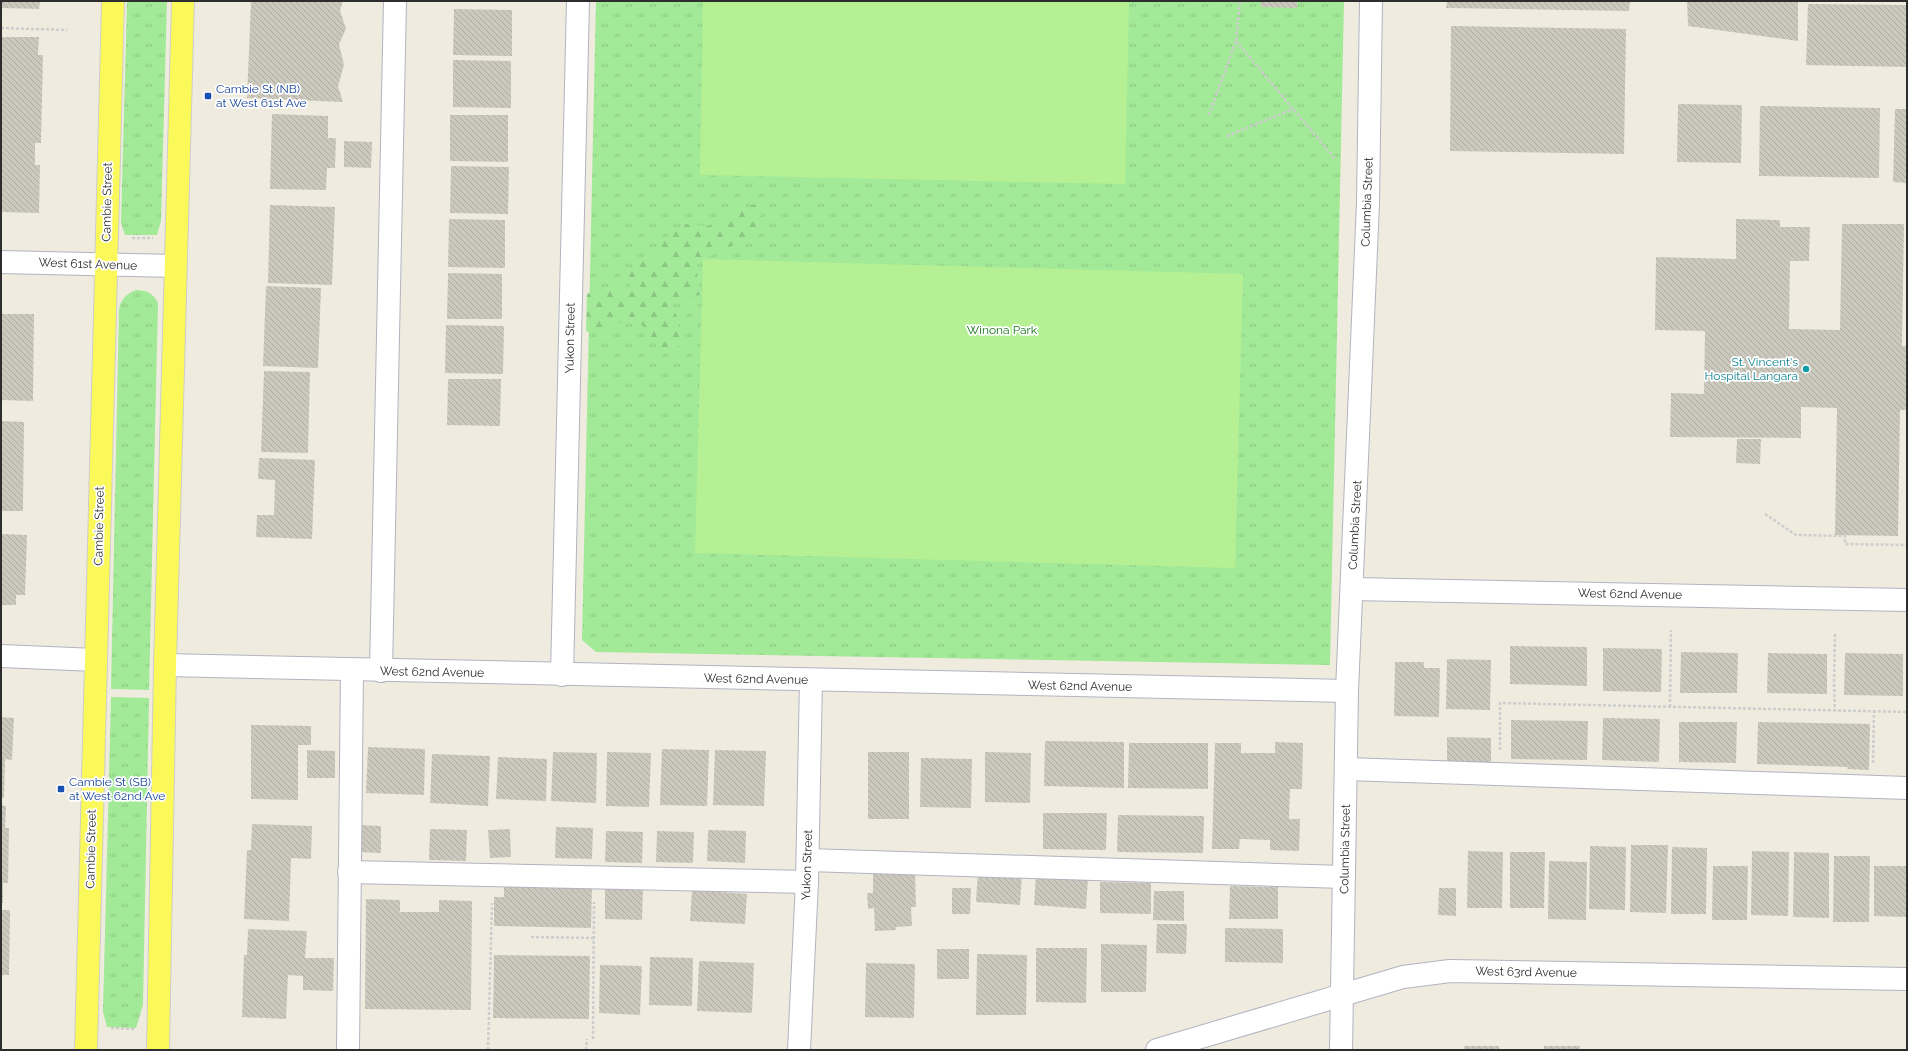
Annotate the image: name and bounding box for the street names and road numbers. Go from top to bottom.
street label: Columbia Street [1358,157,1376,247]
street label: Cambie Street [99,162,115,242]
street label: West 61st Avenue [38,255,138,273]
street label: Yukon Street [562,303,578,373]
street label: Columbia Street [1346,480,1364,570]
street label: Cambie Street [91,486,107,566]
street label: West 62nd Avenue [1578,586,1682,602]
street label: West 62nd Avenue [380,664,484,680]
street label: West 62nd Avenue [704,671,808,687]
street label: West 62nd Avenue [1028,678,1132,694]
street label: Columbia Street [1337,804,1353,894]
street label: Cambie Street [83,809,99,889]
street label: Yukon Street [799,829,815,901]
street label: West 63rd Avenue [1475,964,1577,980]

